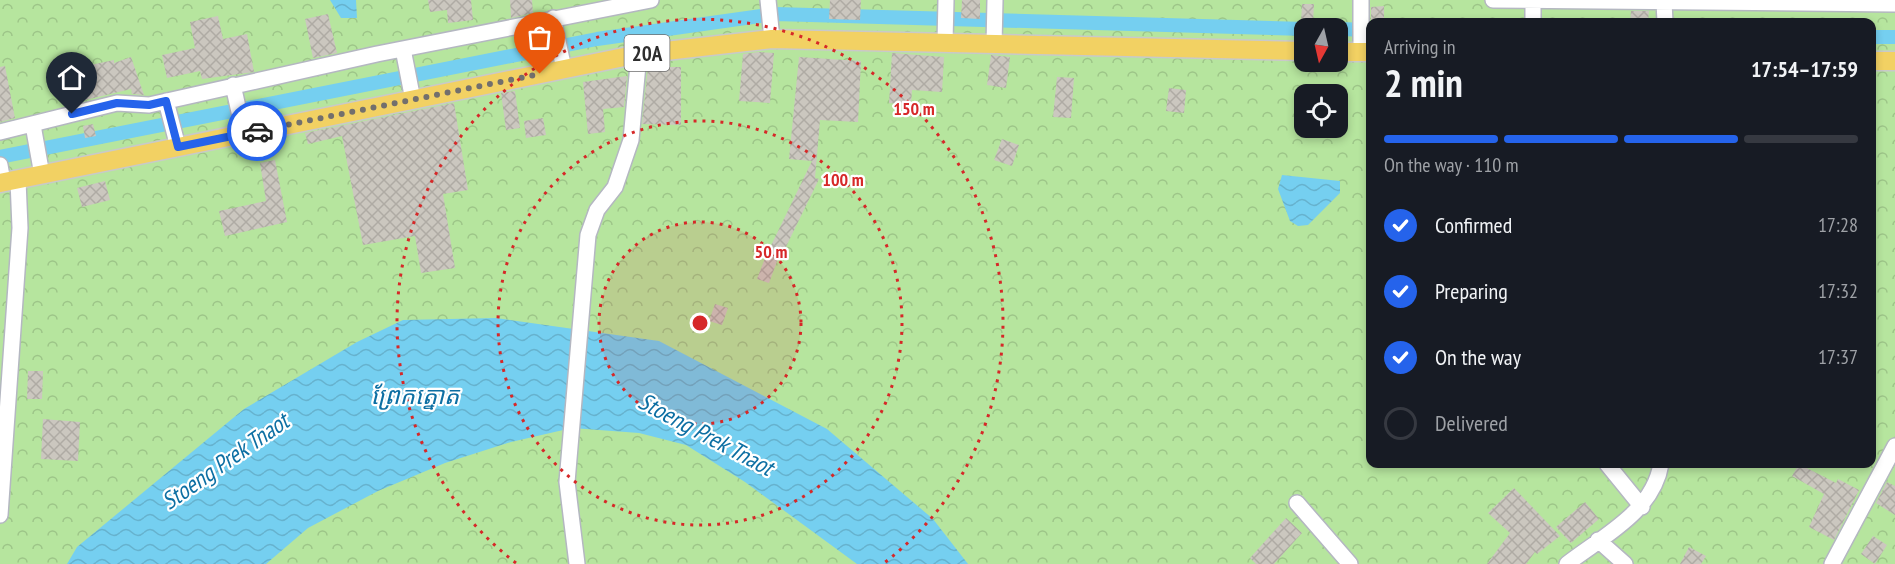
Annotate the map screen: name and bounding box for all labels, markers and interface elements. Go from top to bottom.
pin [514,12,565,74]
north arrow [1294,18,1348,72]
map controls [1294,18,1348,138]
icon: bag [523,21,556,54]
text: Arriving in [1384,34,1456,60]
road number: 20A [624,35,670,71]
pin [46,52,97,114]
text: 17:54–17:59 [1751,55,1858,83]
text: 2 min [1384,57,1463,108]
icon: home [55,61,88,94]
button: locate [1294,84,1348,138]
text: 150 m [893,97,935,120]
courier [227,101,287,161]
icon: car [241,115,274,148]
text: On the way · 110 m [1384,152,1519,178]
text: 100 m [822,168,864,191]
icon: check [1384,209,1417,242]
text: Confirmed [1435,211,1512,239]
text: 17:28 [1818,212,1858,238]
text: 50 m [755,240,787,263]
icon: check [1384,275,1417,308]
text: Preparing [1435,277,1508,305]
text: 17:32 [1818,278,1858,304]
centre of rings [690,313,710,333]
icon: check [1384,341,1417,374]
text: On the way [1435,343,1521,371]
text: 17:37 [1818,344,1858,370]
water label: ព្រែកត្នោត [371,380,461,411]
water label: Stoeng Prek Tnaot [633,385,781,484]
water label: Stoeng Prek Tnaot [155,404,297,516]
text: Delivered [1435,409,1508,437]

